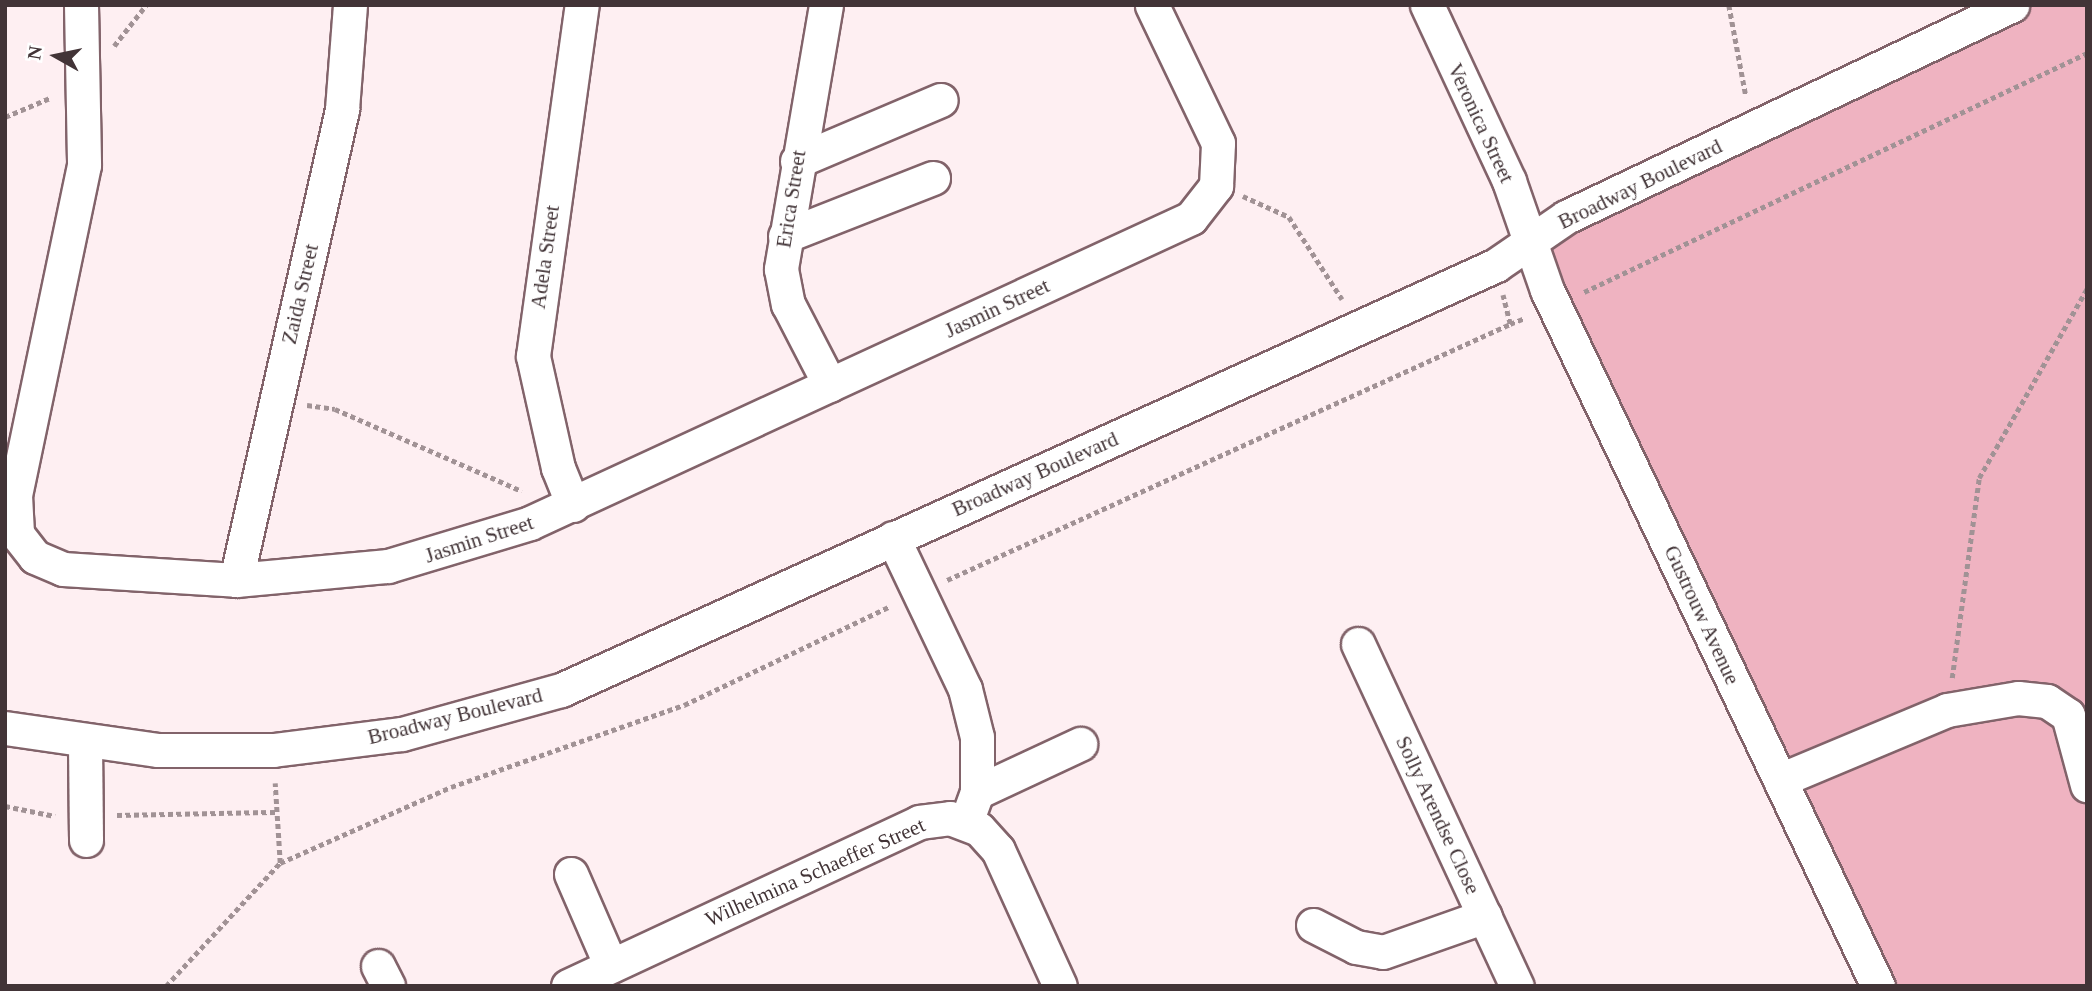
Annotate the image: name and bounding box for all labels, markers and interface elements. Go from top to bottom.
north arrow [21,21,91,91]
text: N [23,44,46,61]
street label: Veronica Street [1442,59,1520,187]
street label: Broadway Boulevard [1554,133,1726,235]
street label: Erica Street [771,148,811,250]
street label: Adela Street [525,204,565,310]
street label: Zaida Street [276,241,324,347]
street label: Jasmin Street [941,273,1053,343]
street label: Broadway Boulevard [948,426,1122,522]
street label: Jasmin Street [422,510,536,568]
street label: Gustrouw Avenue [1658,541,1746,689]
street label: Broadway Boulevard [365,682,545,750]
street label: Solly Arendse Close [1390,731,1486,899]
street label: Wilhelmina Schaeffer Street [701,812,929,932]

